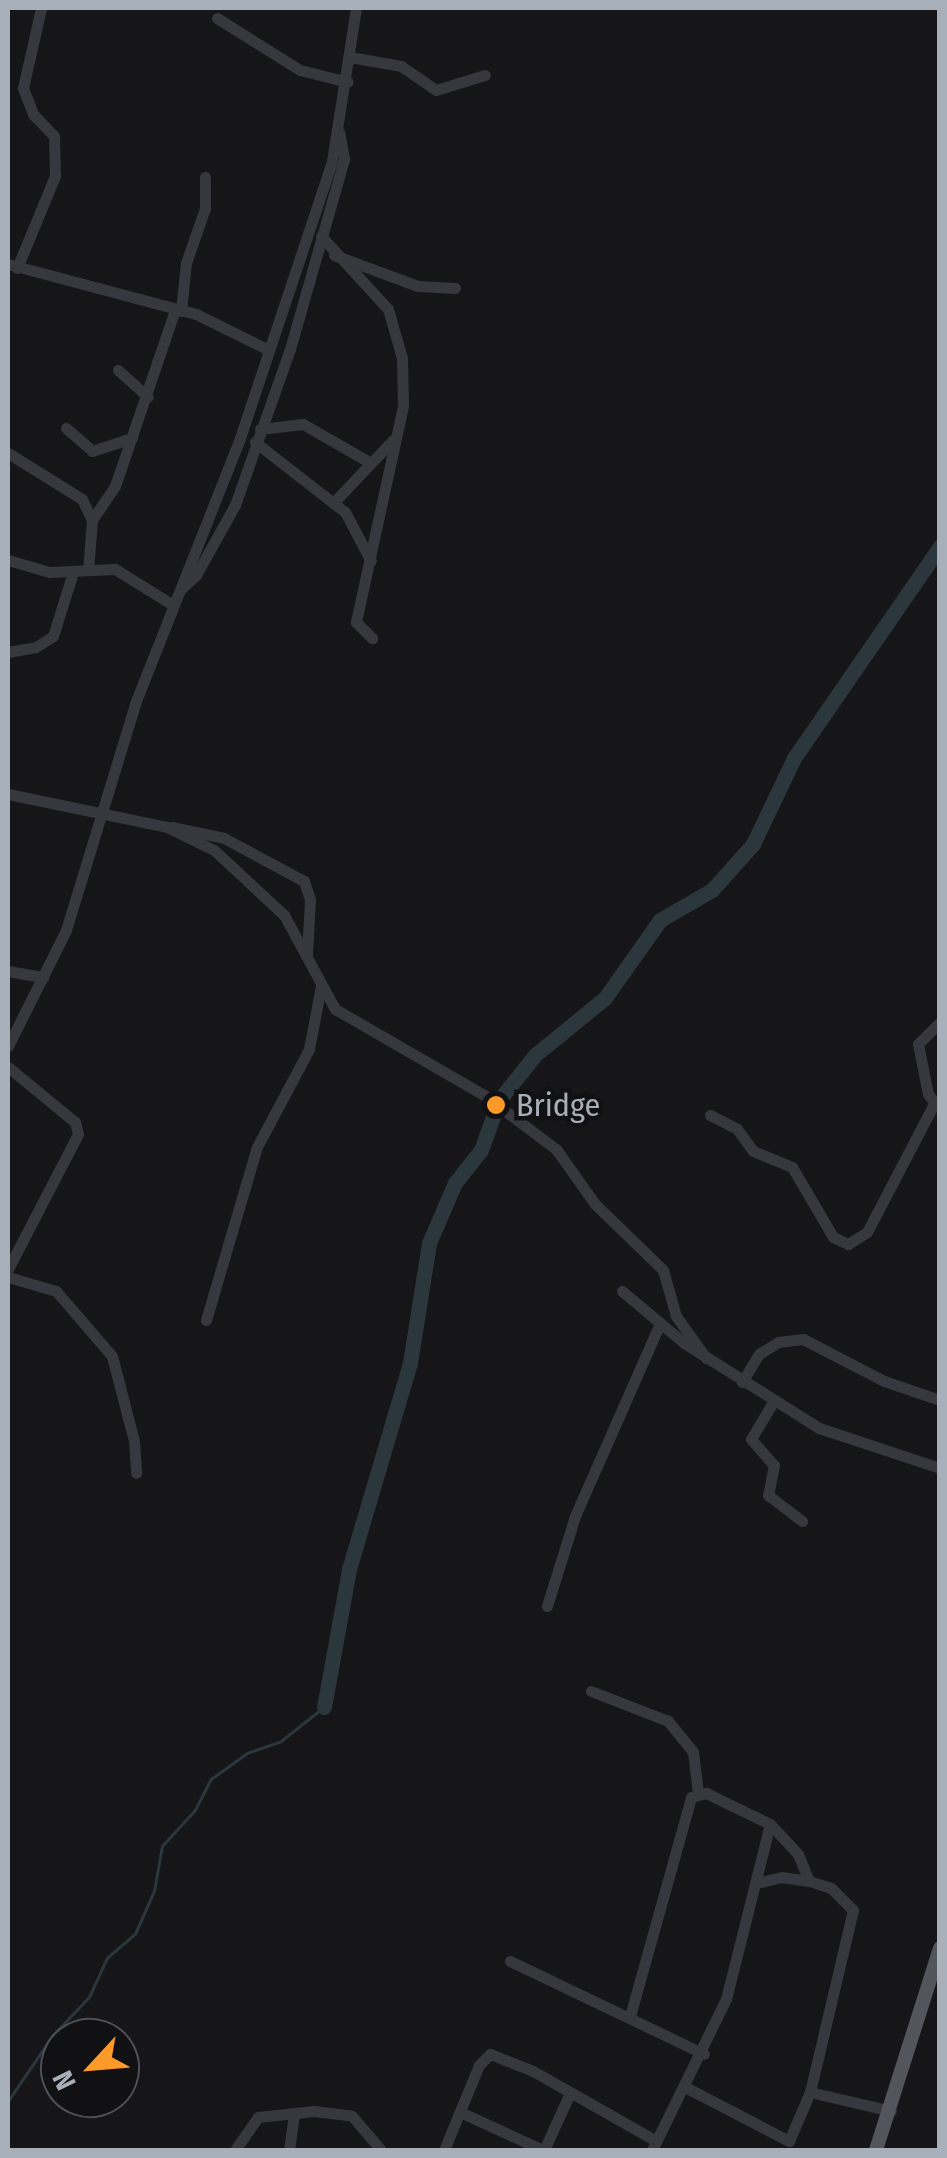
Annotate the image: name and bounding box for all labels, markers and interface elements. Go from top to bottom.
place label: Bridge [516,1086,600,1124]
marker: Bridge [485,1094,507,1116]
north arrow [40,2018,140,2118]
text: N [46,2066,83,2095]

